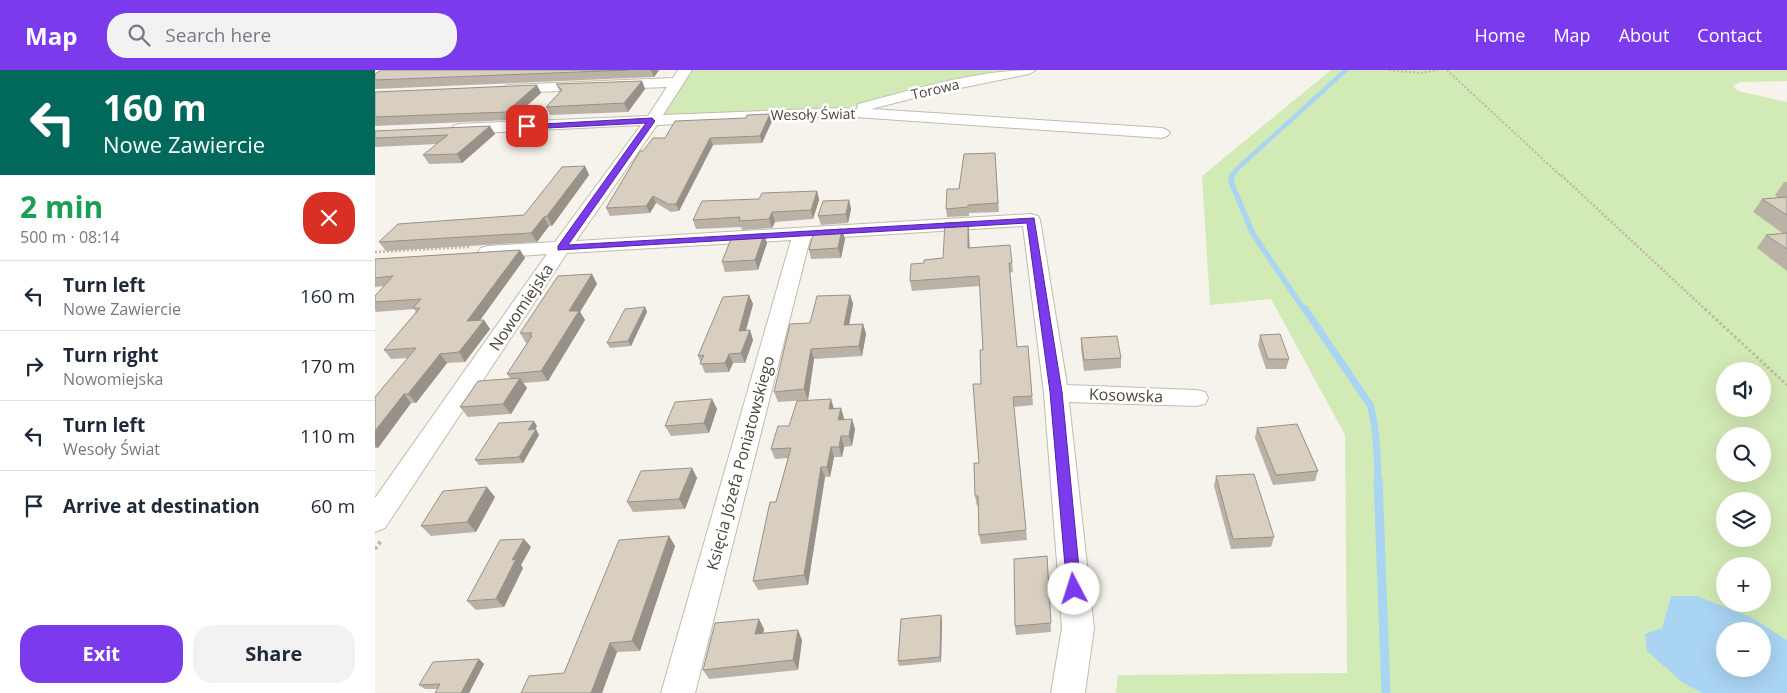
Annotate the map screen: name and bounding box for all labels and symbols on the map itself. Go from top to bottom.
street label: Torowa [909,74,961,104]
street label: Wesoły Świat [770,104,856,124]
pin [506,105,548,147]
street label: Nowomiejska [484,259,558,355]
street label: Księcia Józefa Poniatowskiego [701,353,779,573]
street label: Kosowska [1089,383,1163,407]
position arrow [1047,562,1099,614]

